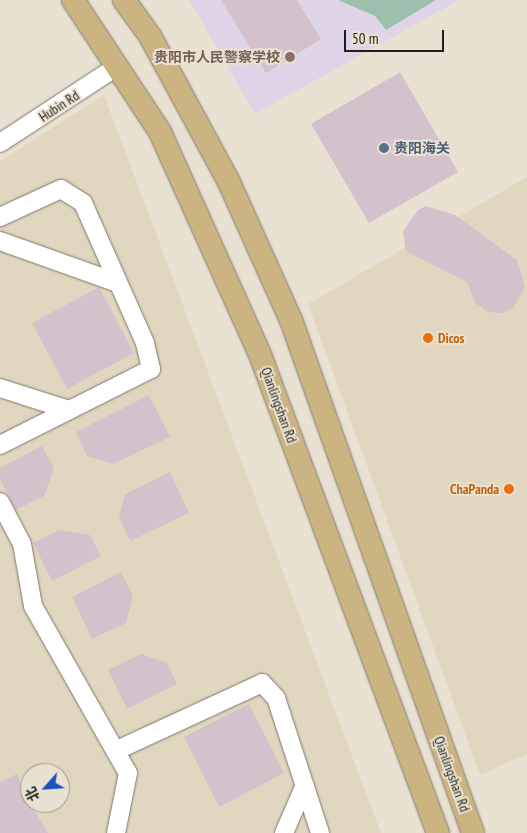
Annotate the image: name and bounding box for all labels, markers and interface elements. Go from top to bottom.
scale bar [347,20,447,52]
text: 50 m [352,29,378,48]
place label: 贵阳市人民警察学校 [154,49,280,65]
marker: 贵阳市人民警察学校 [284,51,296,63]
street label: Hubin Rd [36,87,82,125]
place label: 贵阳海关 [394,140,450,156]
marker: 贵阳海关 [378,142,390,154]
place label: Dicos [438,330,464,346]
marker: Dicos [422,332,434,344]
street label: Qianlingshan Rd [258,365,300,445]
place label: ChaPanda [450,481,499,497]
marker: ChaPanda [503,483,515,495]
street label: Qianlingshan Rd [431,734,473,814]
north arrow [20,763,70,813]
text: 北 [21,784,44,804]

